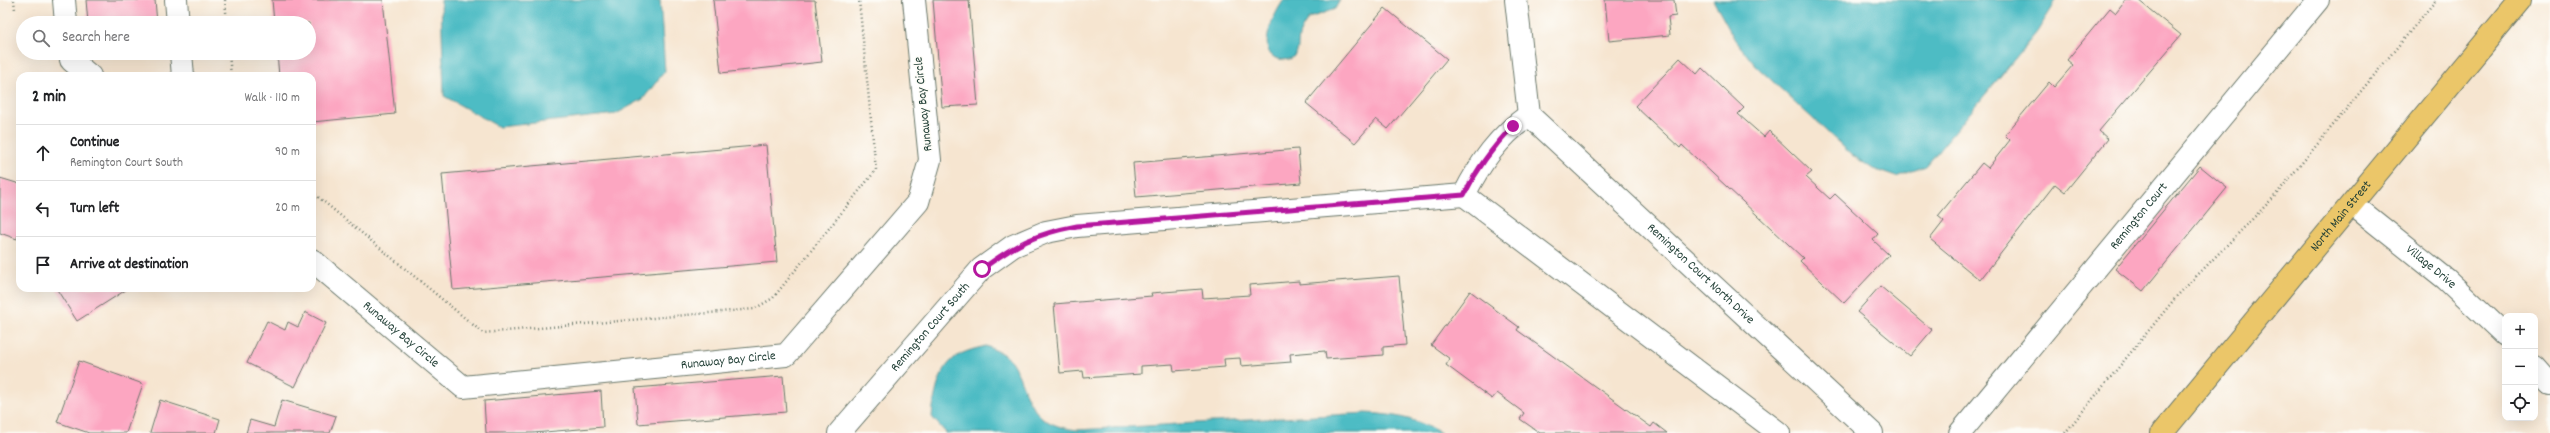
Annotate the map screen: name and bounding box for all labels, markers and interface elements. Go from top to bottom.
search box [16,16,316,60]
icon: search [30,27,52,49]
text: Search here [62,27,130,49]
street label: Runaway Bay Circle [910,56,938,152]
text: 2 min [32,86,66,110]
text: Walk · 110 m [244,89,300,108]
route end [1504,117,1522,135]
text: Continue [70,132,119,154]
icon: ahead [32,142,54,164]
text: 90 m [275,143,300,162]
text: Remington Court South [70,154,183,173]
street label: North Main Street [2306,176,2376,256]
street label: Remington Court [2106,179,2173,254]
icon: left [32,198,54,220]
text: Turn left [70,198,119,220]
text: 20 m [275,199,300,218]
street label: Remington Court North Drive [1642,219,1759,329]
street label: Village Drive [2401,241,2461,294]
icon: arrive [32,254,54,276]
text: Arrive at destination [70,254,188,276]
route start [973,260,991,278]
street label: Remington Court South [886,278,975,376]
street label: Runaway Bay Circle [358,297,443,373]
map controls [2502,313,2538,421]
button: + [2502,313,2538,349]
street label: Runaway Bay Circle [680,347,777,375]
button: − [2502,349,2538,385]
button: locate [2502,385,2538,421]

